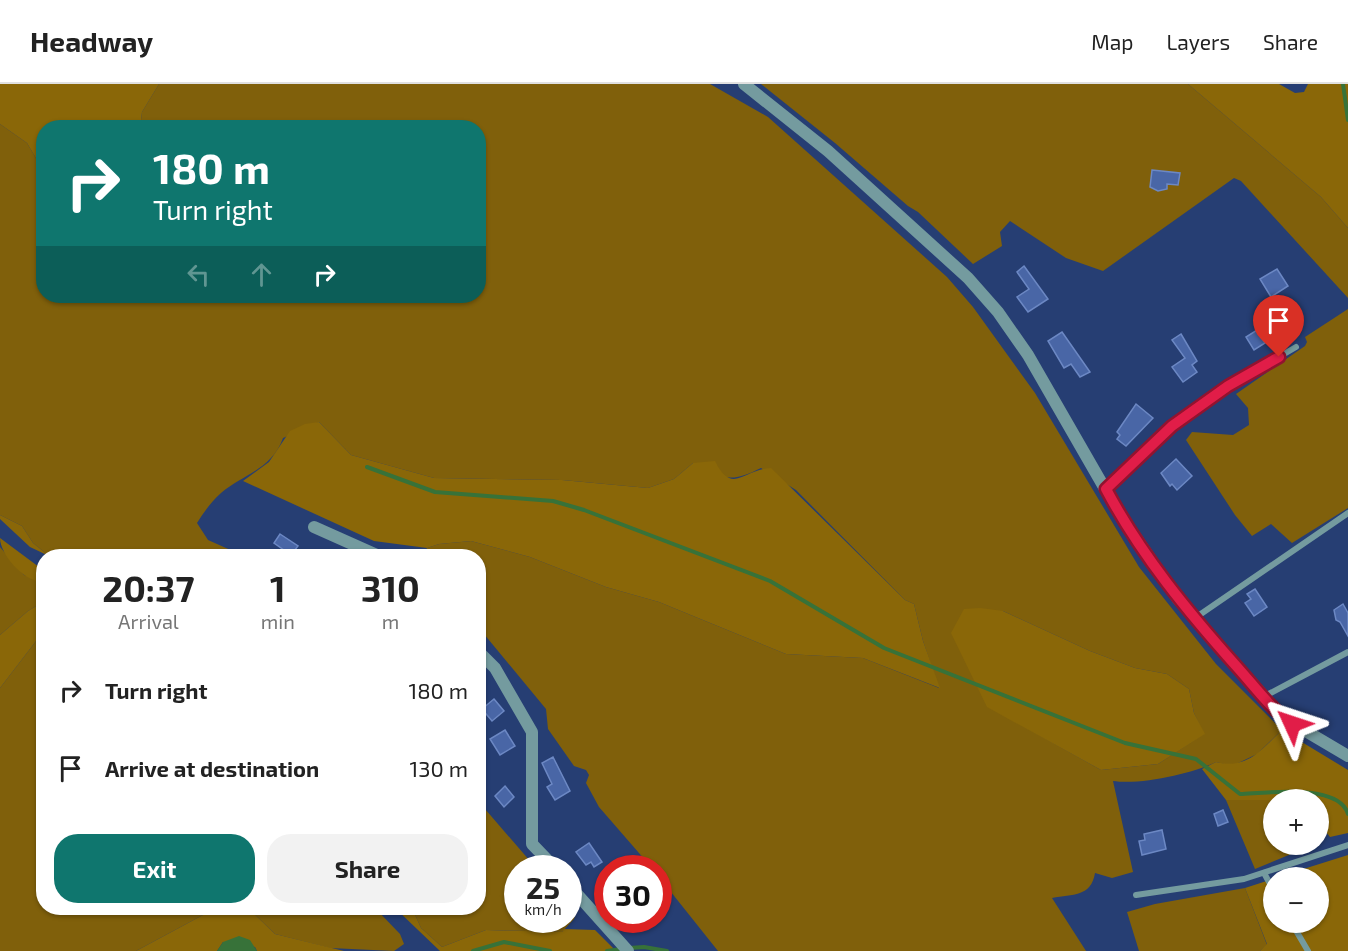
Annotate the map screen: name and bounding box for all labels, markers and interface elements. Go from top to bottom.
text: Headway [30,24,153,58]
text: Map [1091,29,1133,54]
text: Layers [1166,29,1230,54]
text: Share [1263,29,1318,54]
text: 180 m [153,142,270,192]
icon: right [54,144,132,222]
text: Turn right [153,193,273,225]
icon: left [182,258,215,291]
icon: ahead [245,258,278,291]
icon: right [308,258,341,291]
pin [1253,295,1304,357]
icon: arrive [1262,304,1295,337]
text: 20:37 [102,566,195,609]
text: 1 [270,566,286,609]
text: 310 [361,566,420,609]
text: Arrival [118,609,179,633]
text: min [261,609,295,633]
text: m [382,609,399,633]
icon: right [54,674,87,707]
text: Turn right [105,677,207,703]
text: 180 m [408,677,468,703]
position arrow [1260,692,1324,756]
icon: arrive [54,752,87,785]
text: Arrive at destination [105,755,319,781]
text: 130 m [410,755,468,781]
map controls [1263,789,1329,933]
button: + [1263,789,1329,855]
button: Exit [54,834,255,903]
button: Share [267,834,468,903]
speed limit sign: 30 [594,855,672,933]
button: − [1263,867,1329,933]
text: 25 [526,869,560,905]
text: km/h [524,900,562,918]

